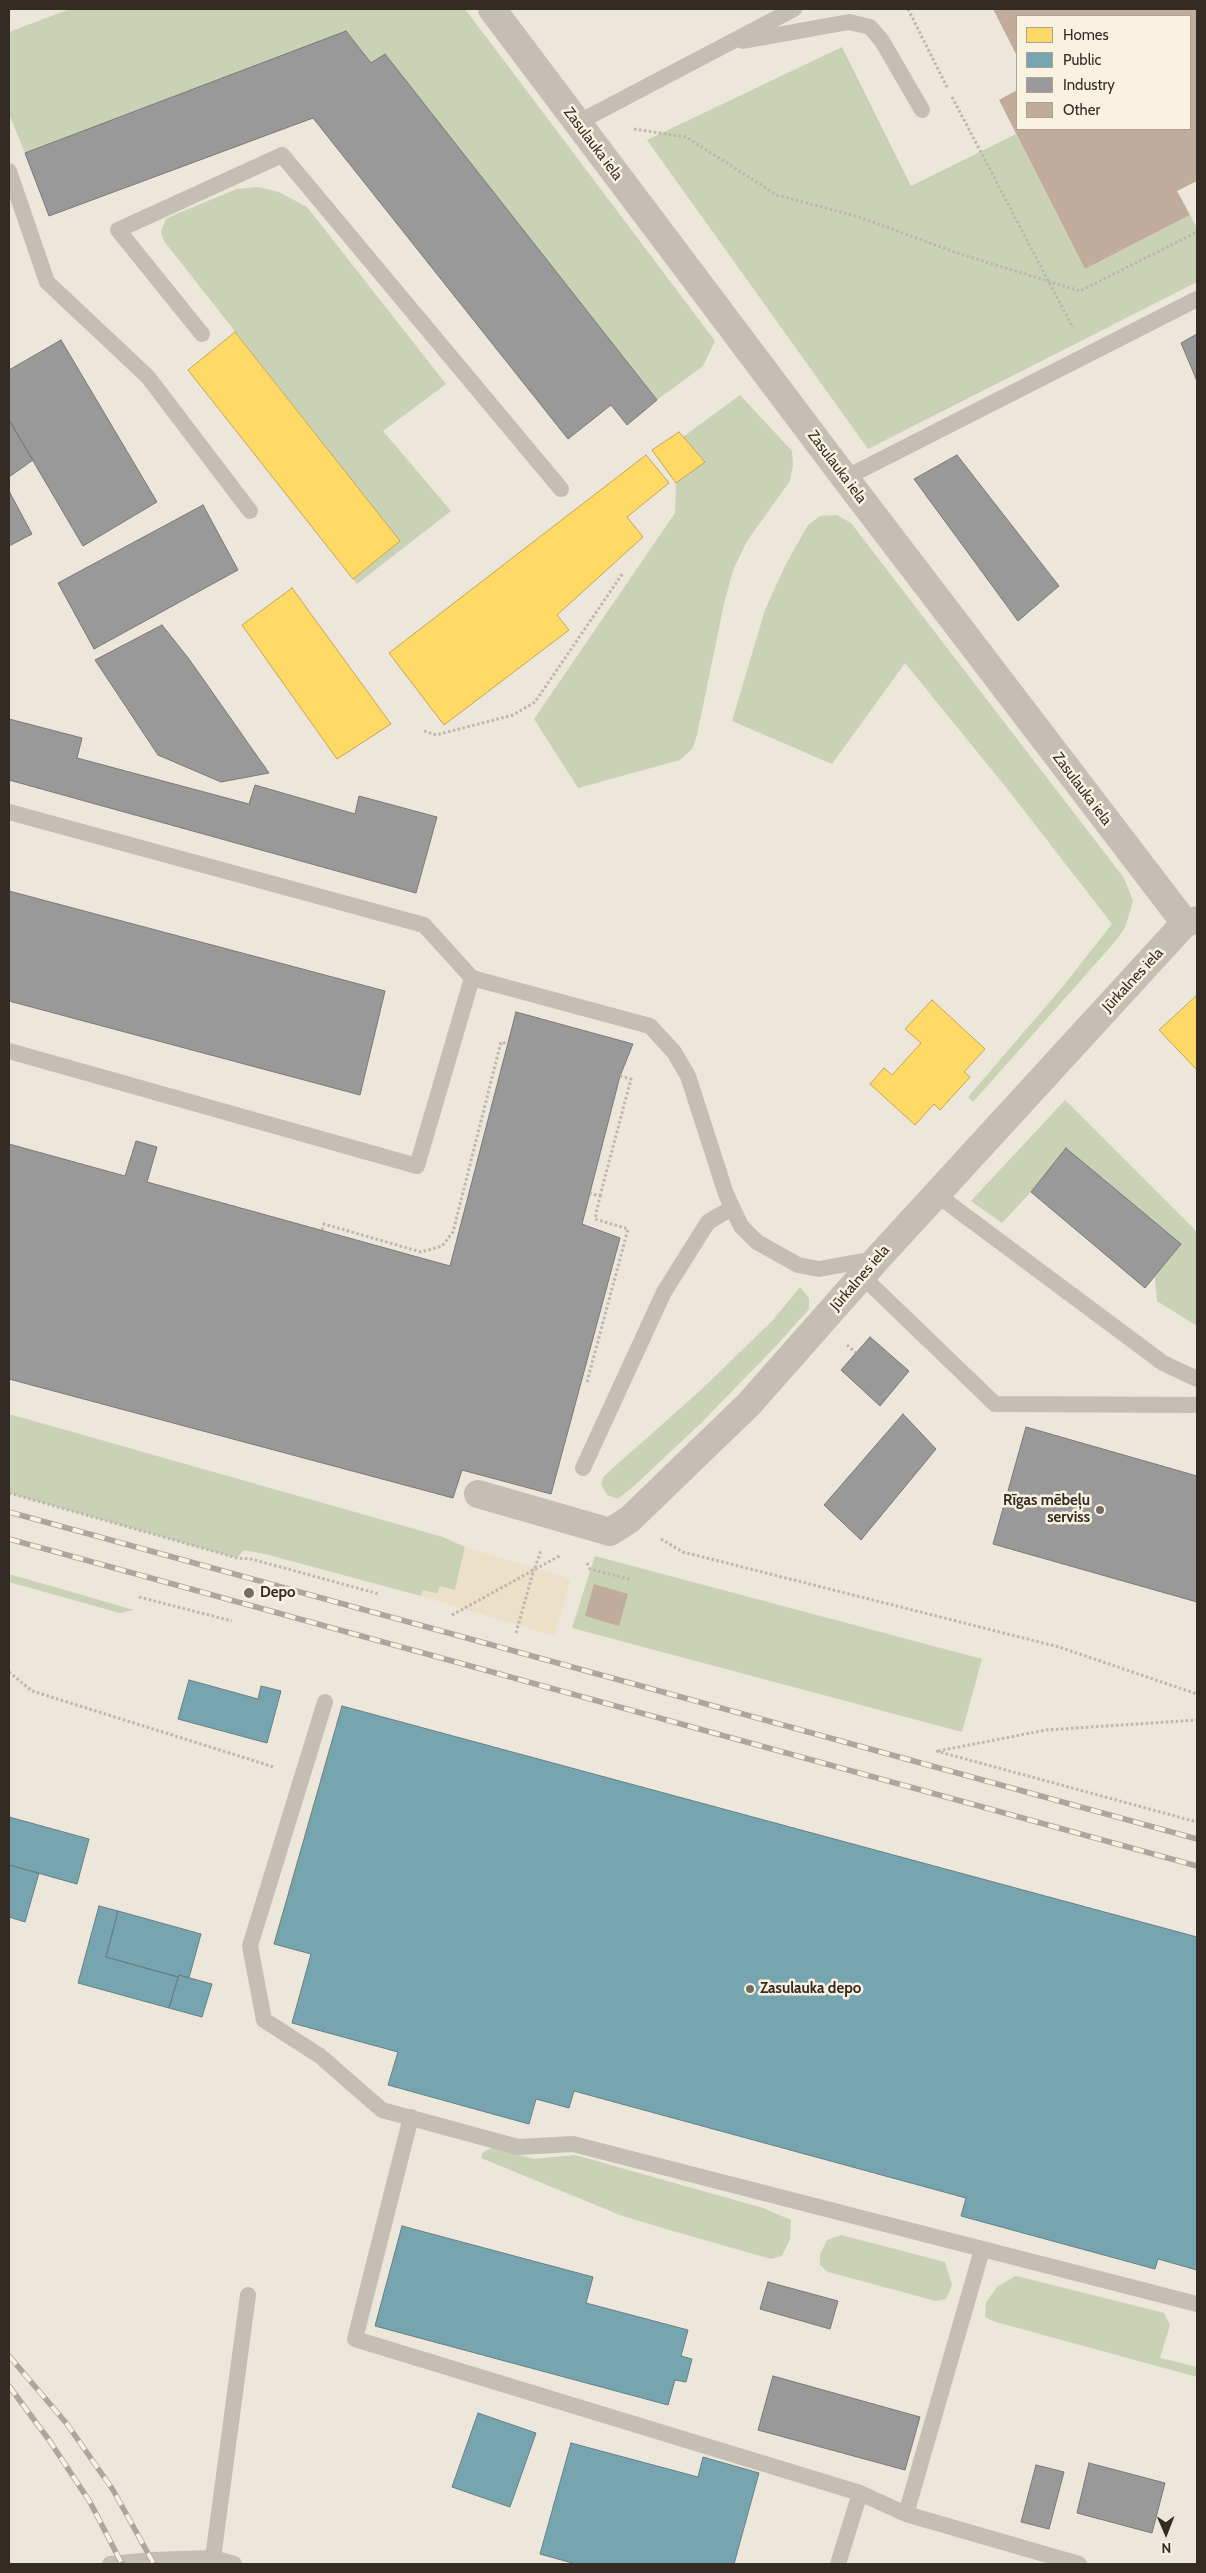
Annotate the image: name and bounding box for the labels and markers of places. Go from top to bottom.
place label: Rīgas mēbeļu serviss [1003,1492,1090,1527]
marker: Rīgas mēbeļu serviss [1094,1504,1106,1516]
place label: Depo [260,1584,296,1602]
marker: Depo [242,1586,256,1600]
place label: Zasulauka depo [760,1980,861,1998]
marker: Zasulauka depo [744,1983,756,1995]

